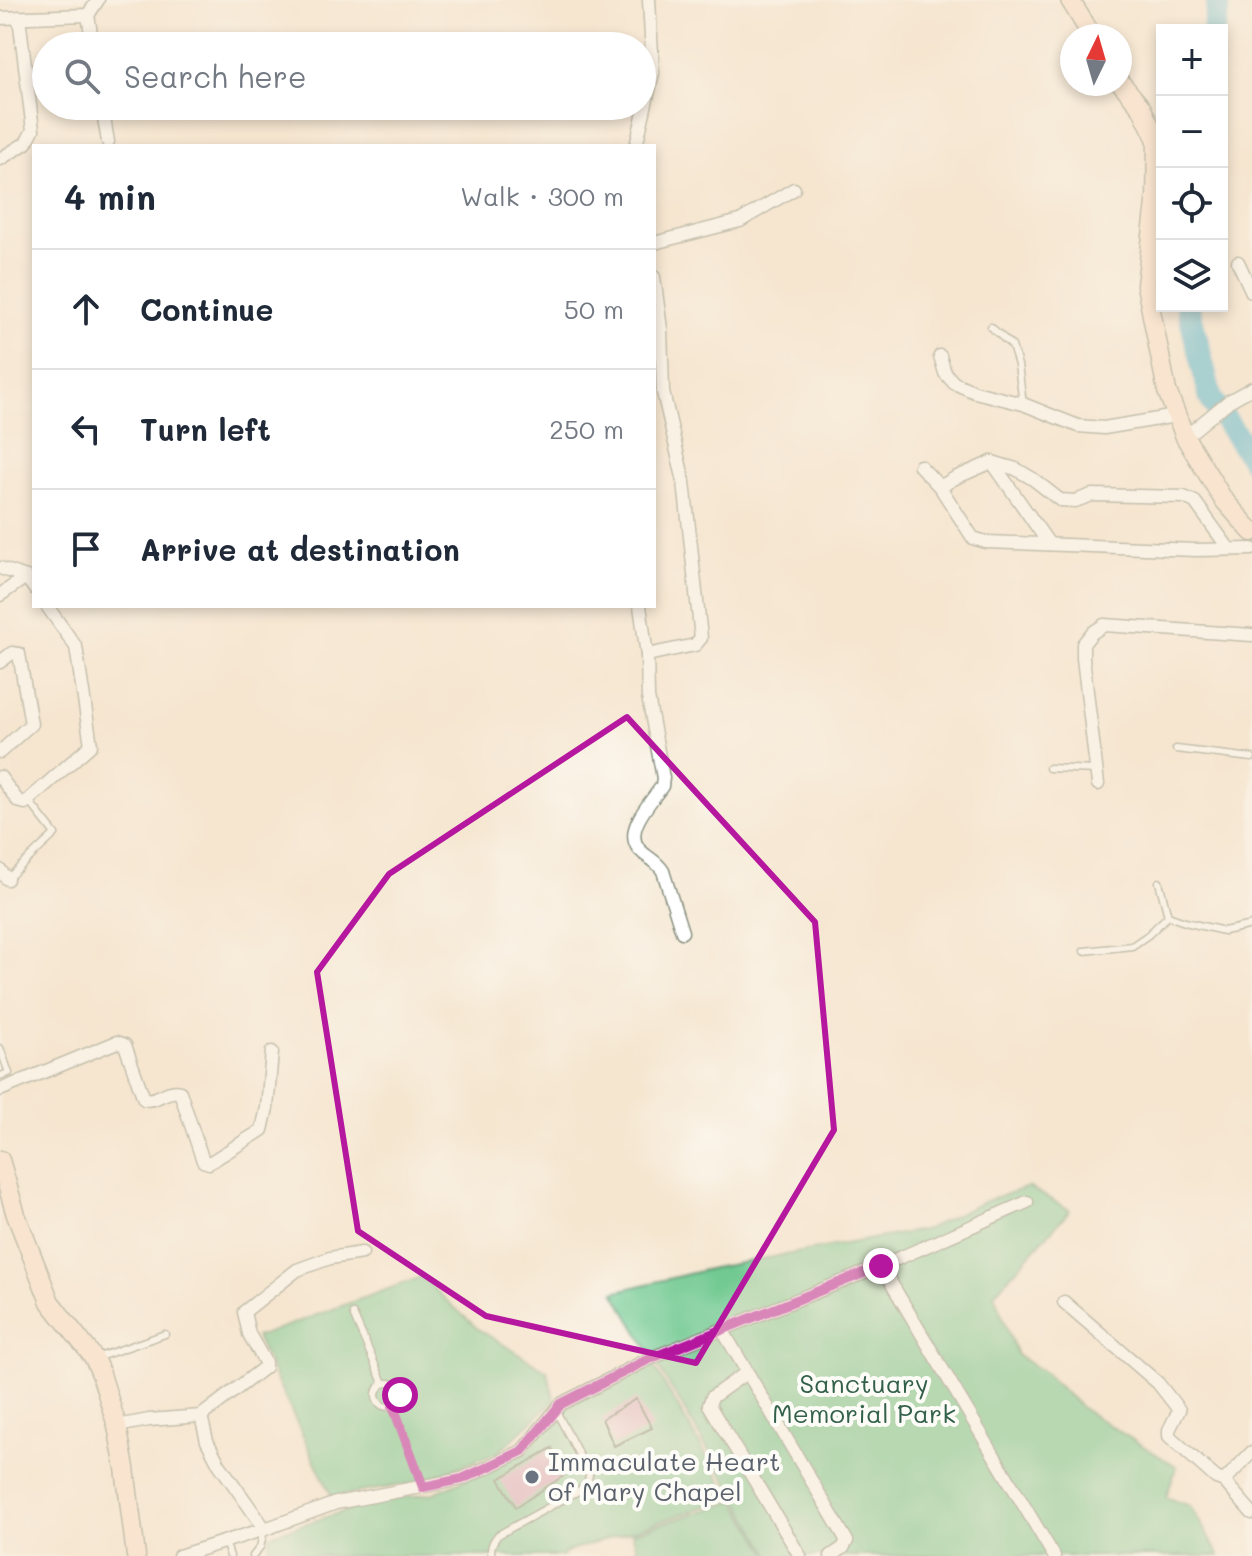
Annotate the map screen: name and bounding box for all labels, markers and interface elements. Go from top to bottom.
north arrow [1060,24,1132,96]
map controls [1156,24,1228,312]
button: + [1156,24,1228,96]
search box [32,32,656,120]
icon: search [60,54,104,98]
text: Search here [124,56,307,96]
button: − [1156,96,1228,168]
button: locate [1156,168,1228,240]
text: 4 min [64,174,156,219]
text: Walk · 300 m [460,179,624,213]
button: layers [1156,240,1228,312]
icon: ahead [64,287,108,331]
text: Continue [140,289,273,329]
text: 50 m [564,292,624,326]
icon: left [64,407,108,451]
text: Turn left [140,409,271,449]
text: 250 m [549,412,624,446]
icon: arrive [64,527,108,571]
text: Arrive at destination [140,529,460,569]
route end [863,1248,899,1284]
park label: Sanctuary Memorial Park [772,1366,956,1430]
route start [382,1377,418,1413]
place label: Immaculate Heart of Mary Chapel [548,1444,780,1508]
marker: Immaculate Heart of Mary Chapel [523,1468,541,1486]

